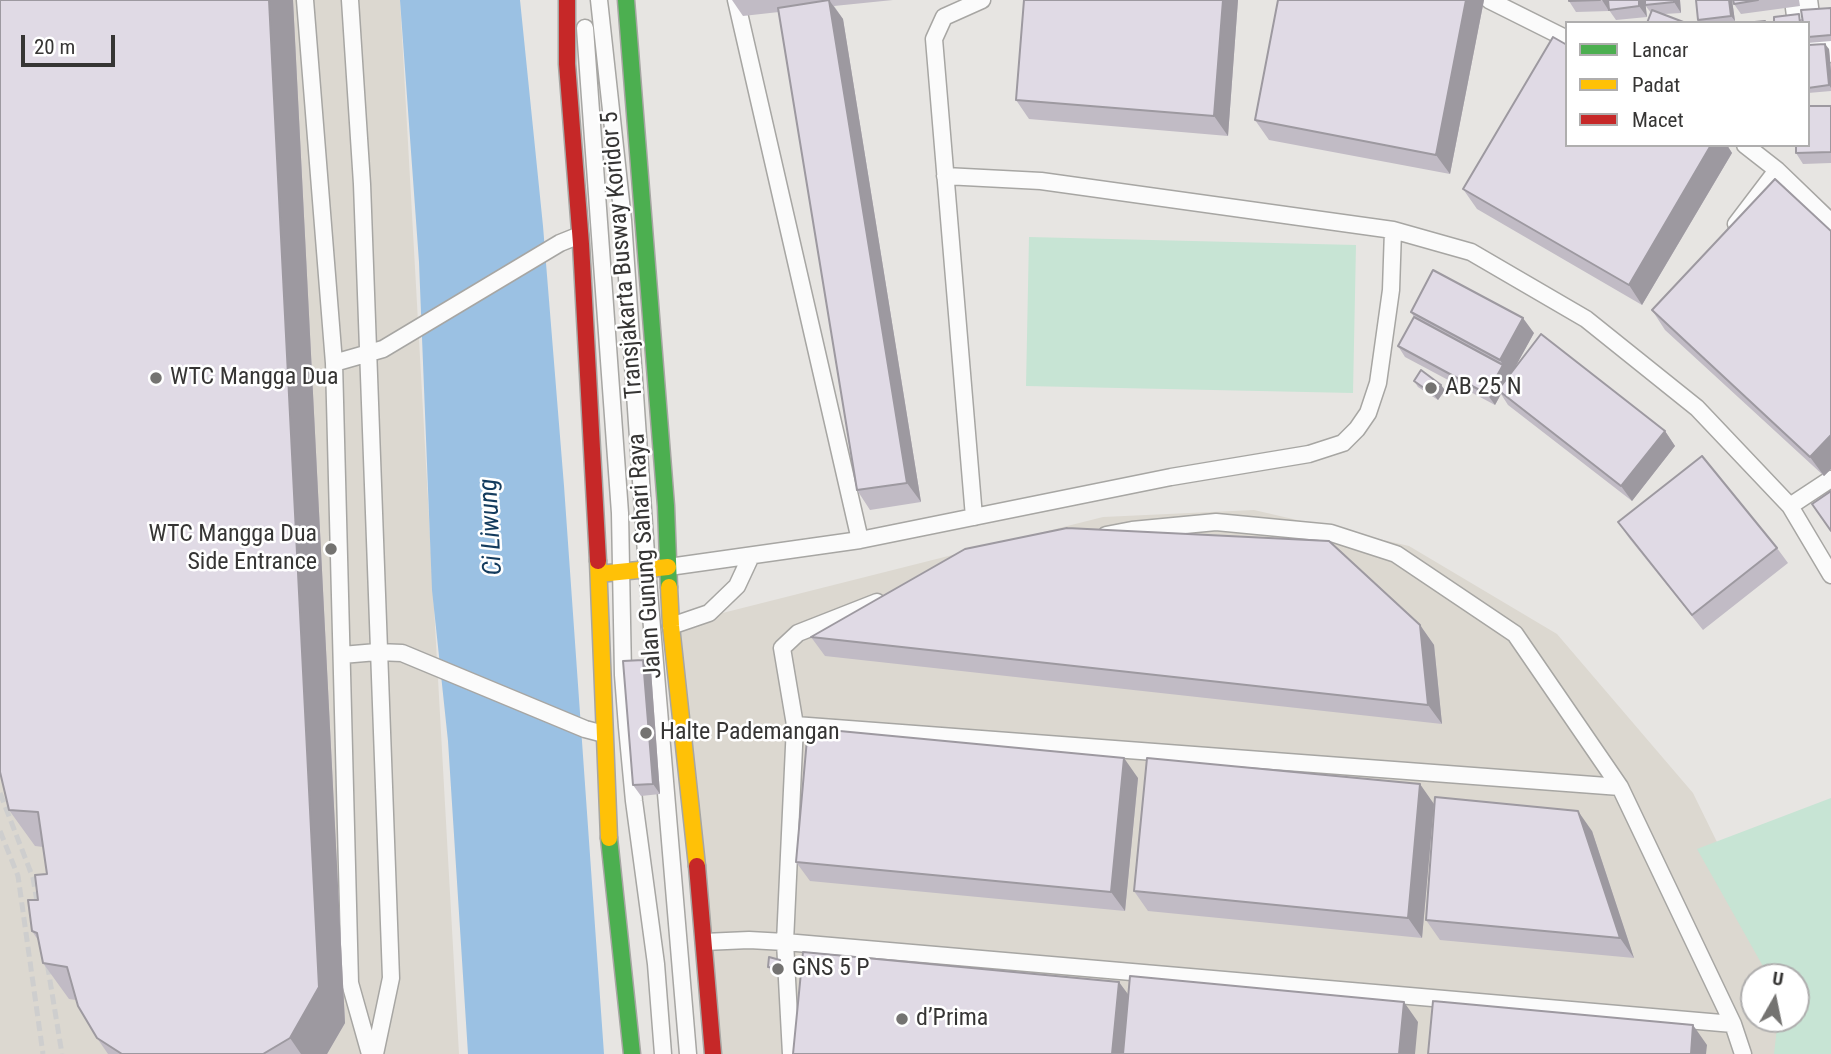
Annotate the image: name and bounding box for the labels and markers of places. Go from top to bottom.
place label: WTC Mangga Dua [170,364,338,392]
marker: WTC Mangga Dua [148,370,164,386]
place label: AB 25 N [1445,374,1522,402]
marker: AB 25 N [1423,380,1439,396]
place label: WTC Mangga Dua Side Entrance [149,521,317,577]
marker: WTC Mangga Dua Side Entrance [323,541,339,557]
place label: Halte Pademangan [660,719,840,747]
marker: Halte Pademangan [638,725,654,741]
place label: GNS 5 P [792,955,870,983]
marker: GNS 5 P [770,961,786,977]
place label: d’Prima [916,1005,988,1033]
marker: d’Prima [894,1011,910,1027]

